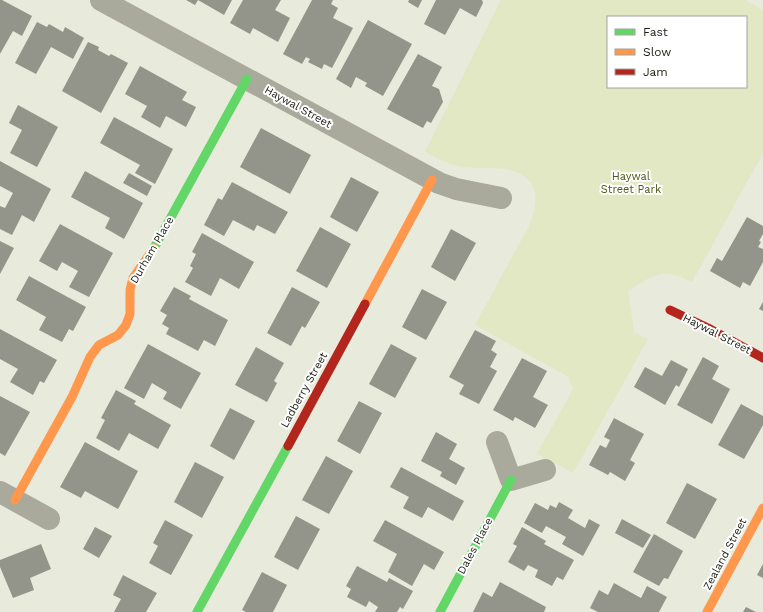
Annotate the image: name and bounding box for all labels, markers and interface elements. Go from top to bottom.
legend [607,16,747,88]
text: Fast [643,25,668,39]
text: Slow [643,45,671,59]
text: Jam [643,65,668,79]
street label: Haywal Street [262,83,334,131]
park label: Haywal Street Park [601,170,661,196]
street label: Durham Place [128,214,176,286]
street label: Haywal Street [681,311,754,357]
street label: Ladberry Street [278,350,330,430]
street label: Dales Place [455,515,495,577]
street label: Zealand Street [701,516,750,592]

